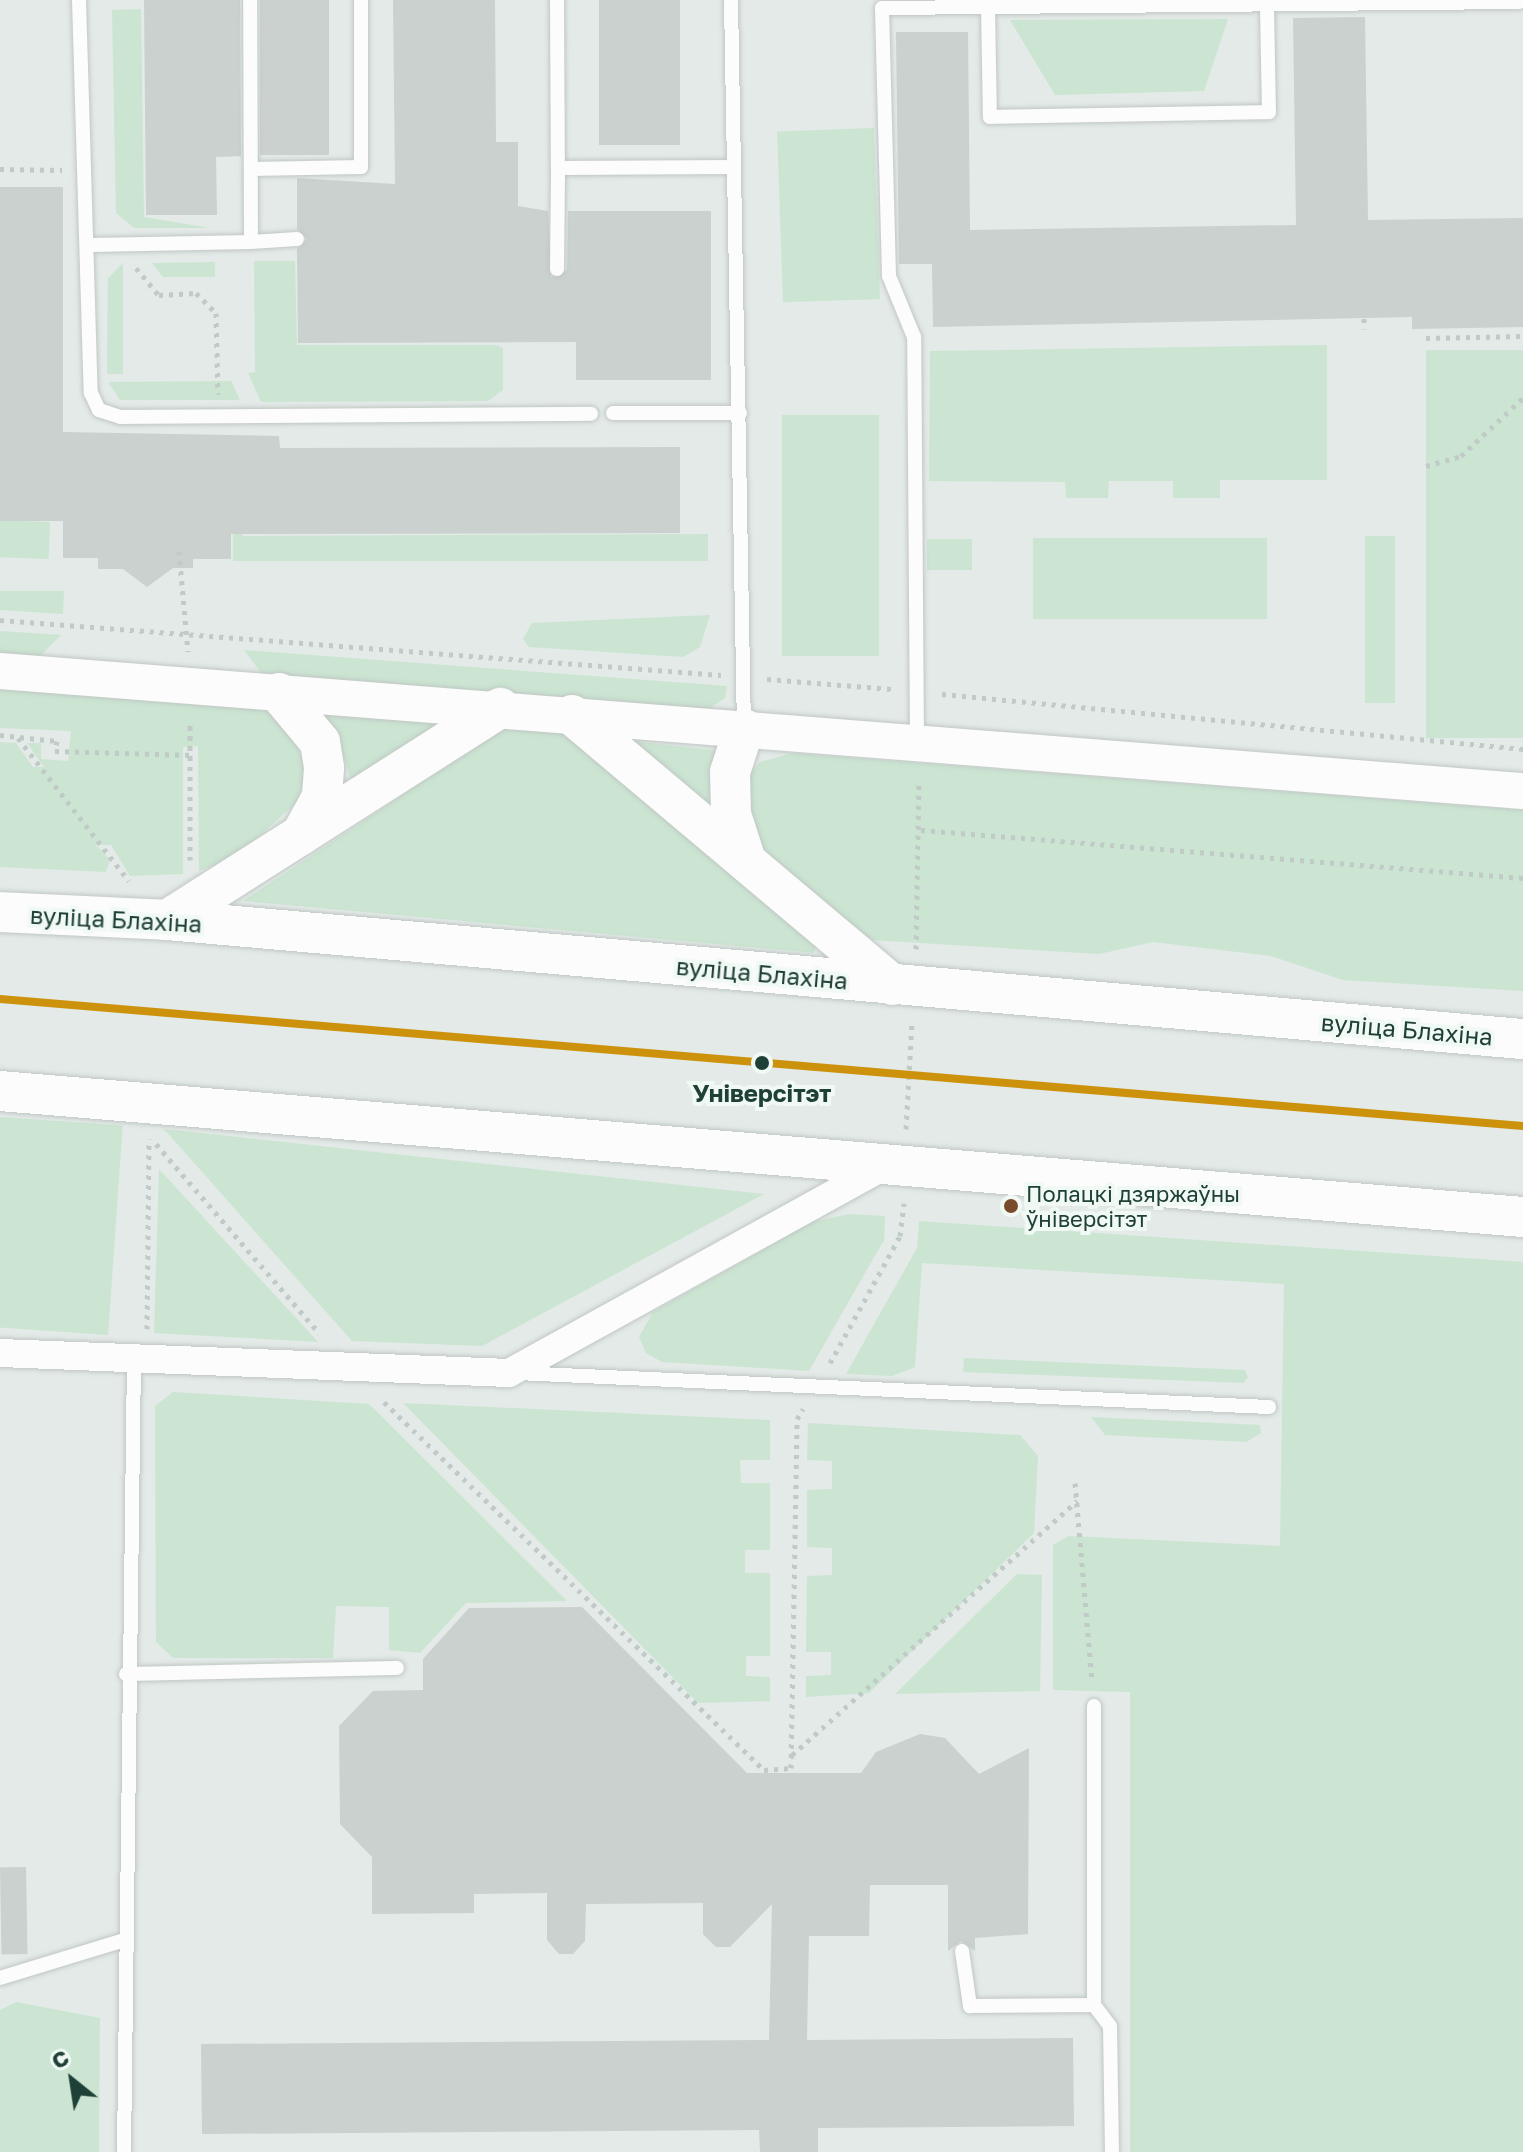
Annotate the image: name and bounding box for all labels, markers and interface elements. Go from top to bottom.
street label: вуліца Блахіна [29,900,203,938]
street label: вуліца Блахіна [675,951,849,995]
street label: вуліца Блахіна [1320,1007,1494,1051]
marker: Універсітэт [750,1051,774,1075]
place label: Універсітэт [693,1079,831,1107]
place label: Полацкі дзяржаўны ўніверсітэт [1026,1180,1240,1232]
marker: Полацкі дзяржаўны ўніверсітэт [1003,1198,1019,1214]
north arrow [32,2040,112,2120]
text: С [46,2043,73,2074]

